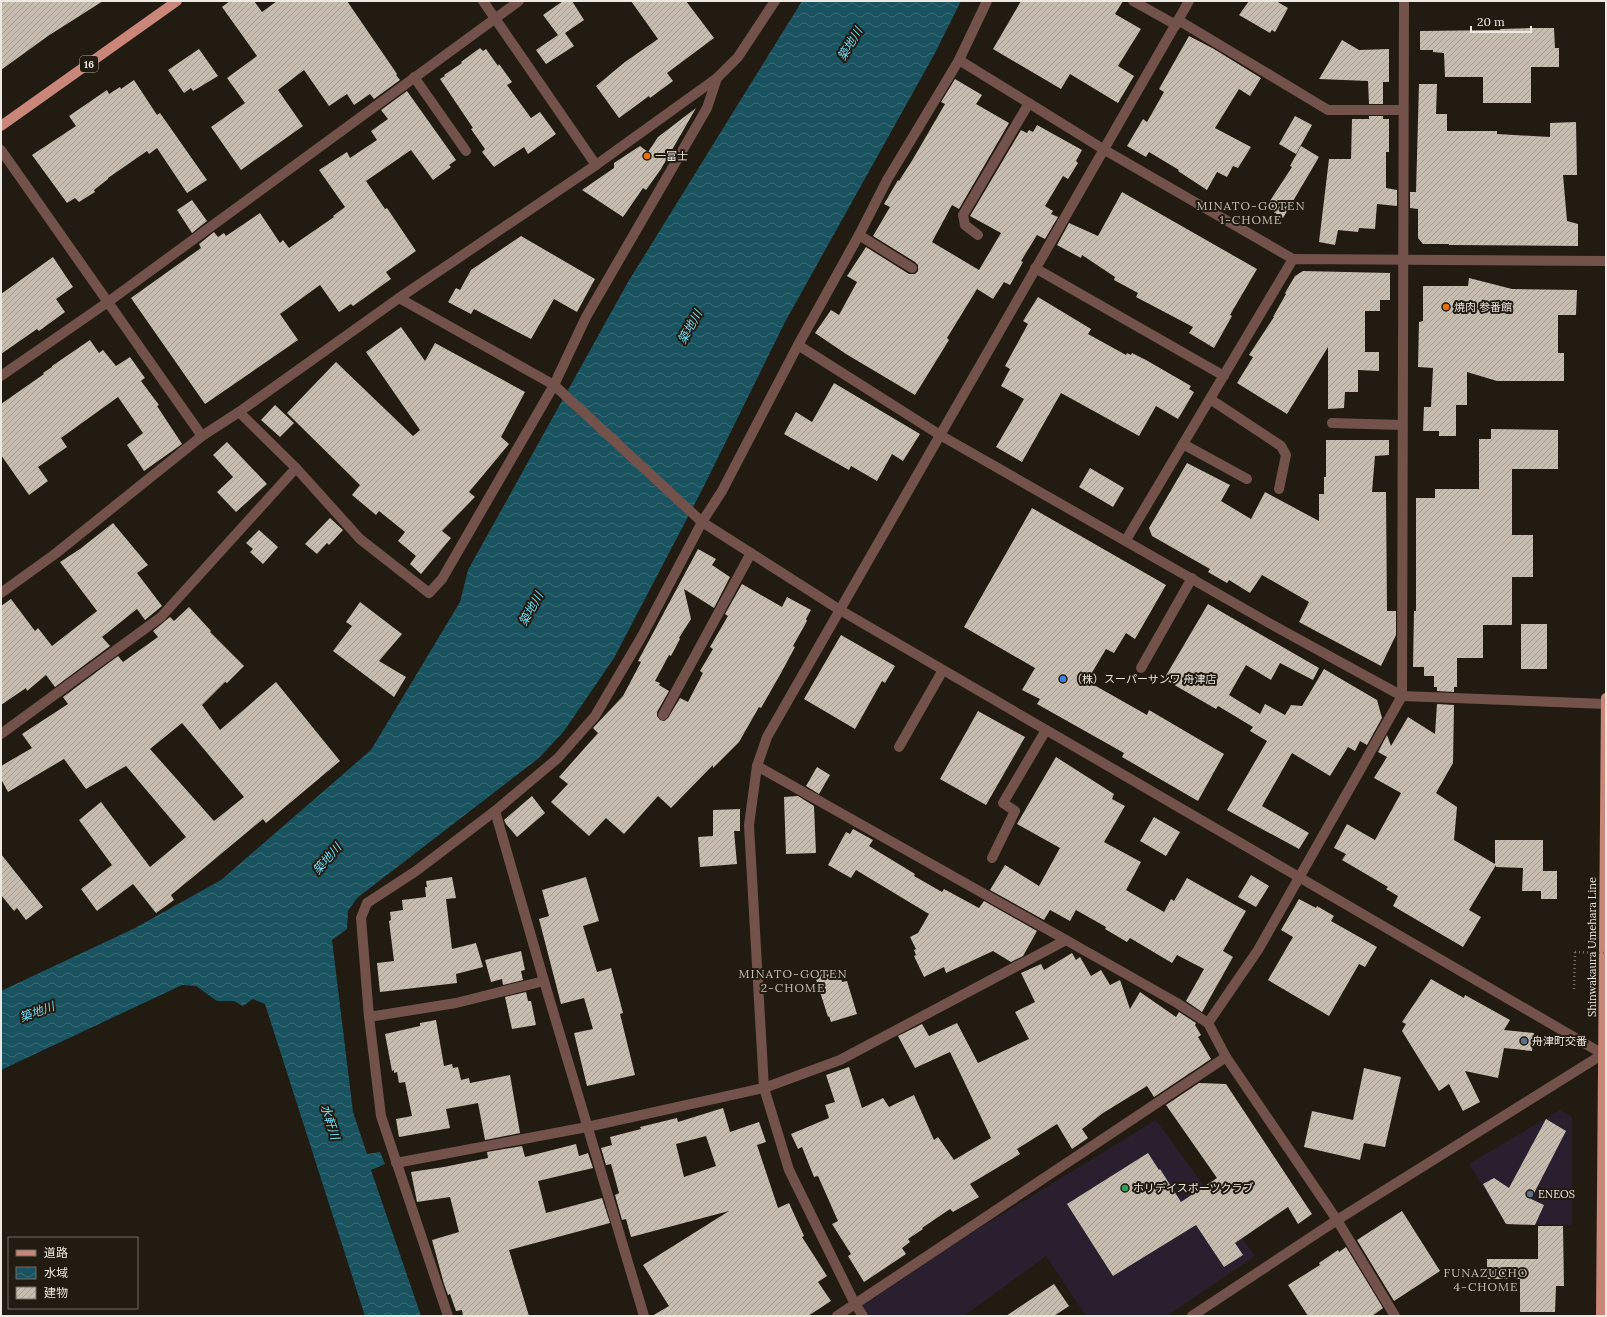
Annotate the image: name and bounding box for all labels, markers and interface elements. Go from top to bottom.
scale bar [1471,8,1531,34]
text: 20 m [1477,14,1505,29]
water label: 築地川 [834,23,866,63]
road number: 16 [80,56,98,72]
place label: 一富士 [655,149,688,163]
marker: 一富士 [642,151,652,161]
district label: MINATO-GOTEN 1-CHOME [1196,198,1306,227]
place label: 焼肉 参番館 [1454,300,1512,314]
marker: 焼肉 参番館 [1441,302,1451,312]
water label: 築地川 [674,306,706,346]
water label: 築地川 [515,588,547,628]
place label: （株）スーパーサンワ 舟津店 [1071,672,1217,686]
marker: （株）スーパーサンワ 舟津店 [1058,674,1068,684]
water label: 築地川 [309,839,345,877]
street label: Shinwakaura Umehara Line [1585,877,1599,1017]
district label: MINATO-GOTEN 2-CHOME [738,966,848,995]
water label: 築地川 [17,998,58,1025]
place label: 舟津町交番 [1532,1034,1587,1048]
marker: 舟津町交番 [1519,1036,1529,1046]
water label: 水軒川 [318,1102,344,1143]
place label: ホリデイスポーツクラブ [1133,1181,1253,1195]
marker: ホリデイスポーツクラブ [1120,1183,1130,1193]
place label: ENEOS [1538,1187,1575,1201]
marker: ENEOS [1525,1189,1535,1199]
legend [8,1237,138,1309]
text: 道路 [44,1245,68,1260]
text: 水域 [44,1265,68,1280]
district label: FUNAZUCHO 4-CHOME [1444,1265,1528,1294]
text: 建物 [44,1285,68,1300]

